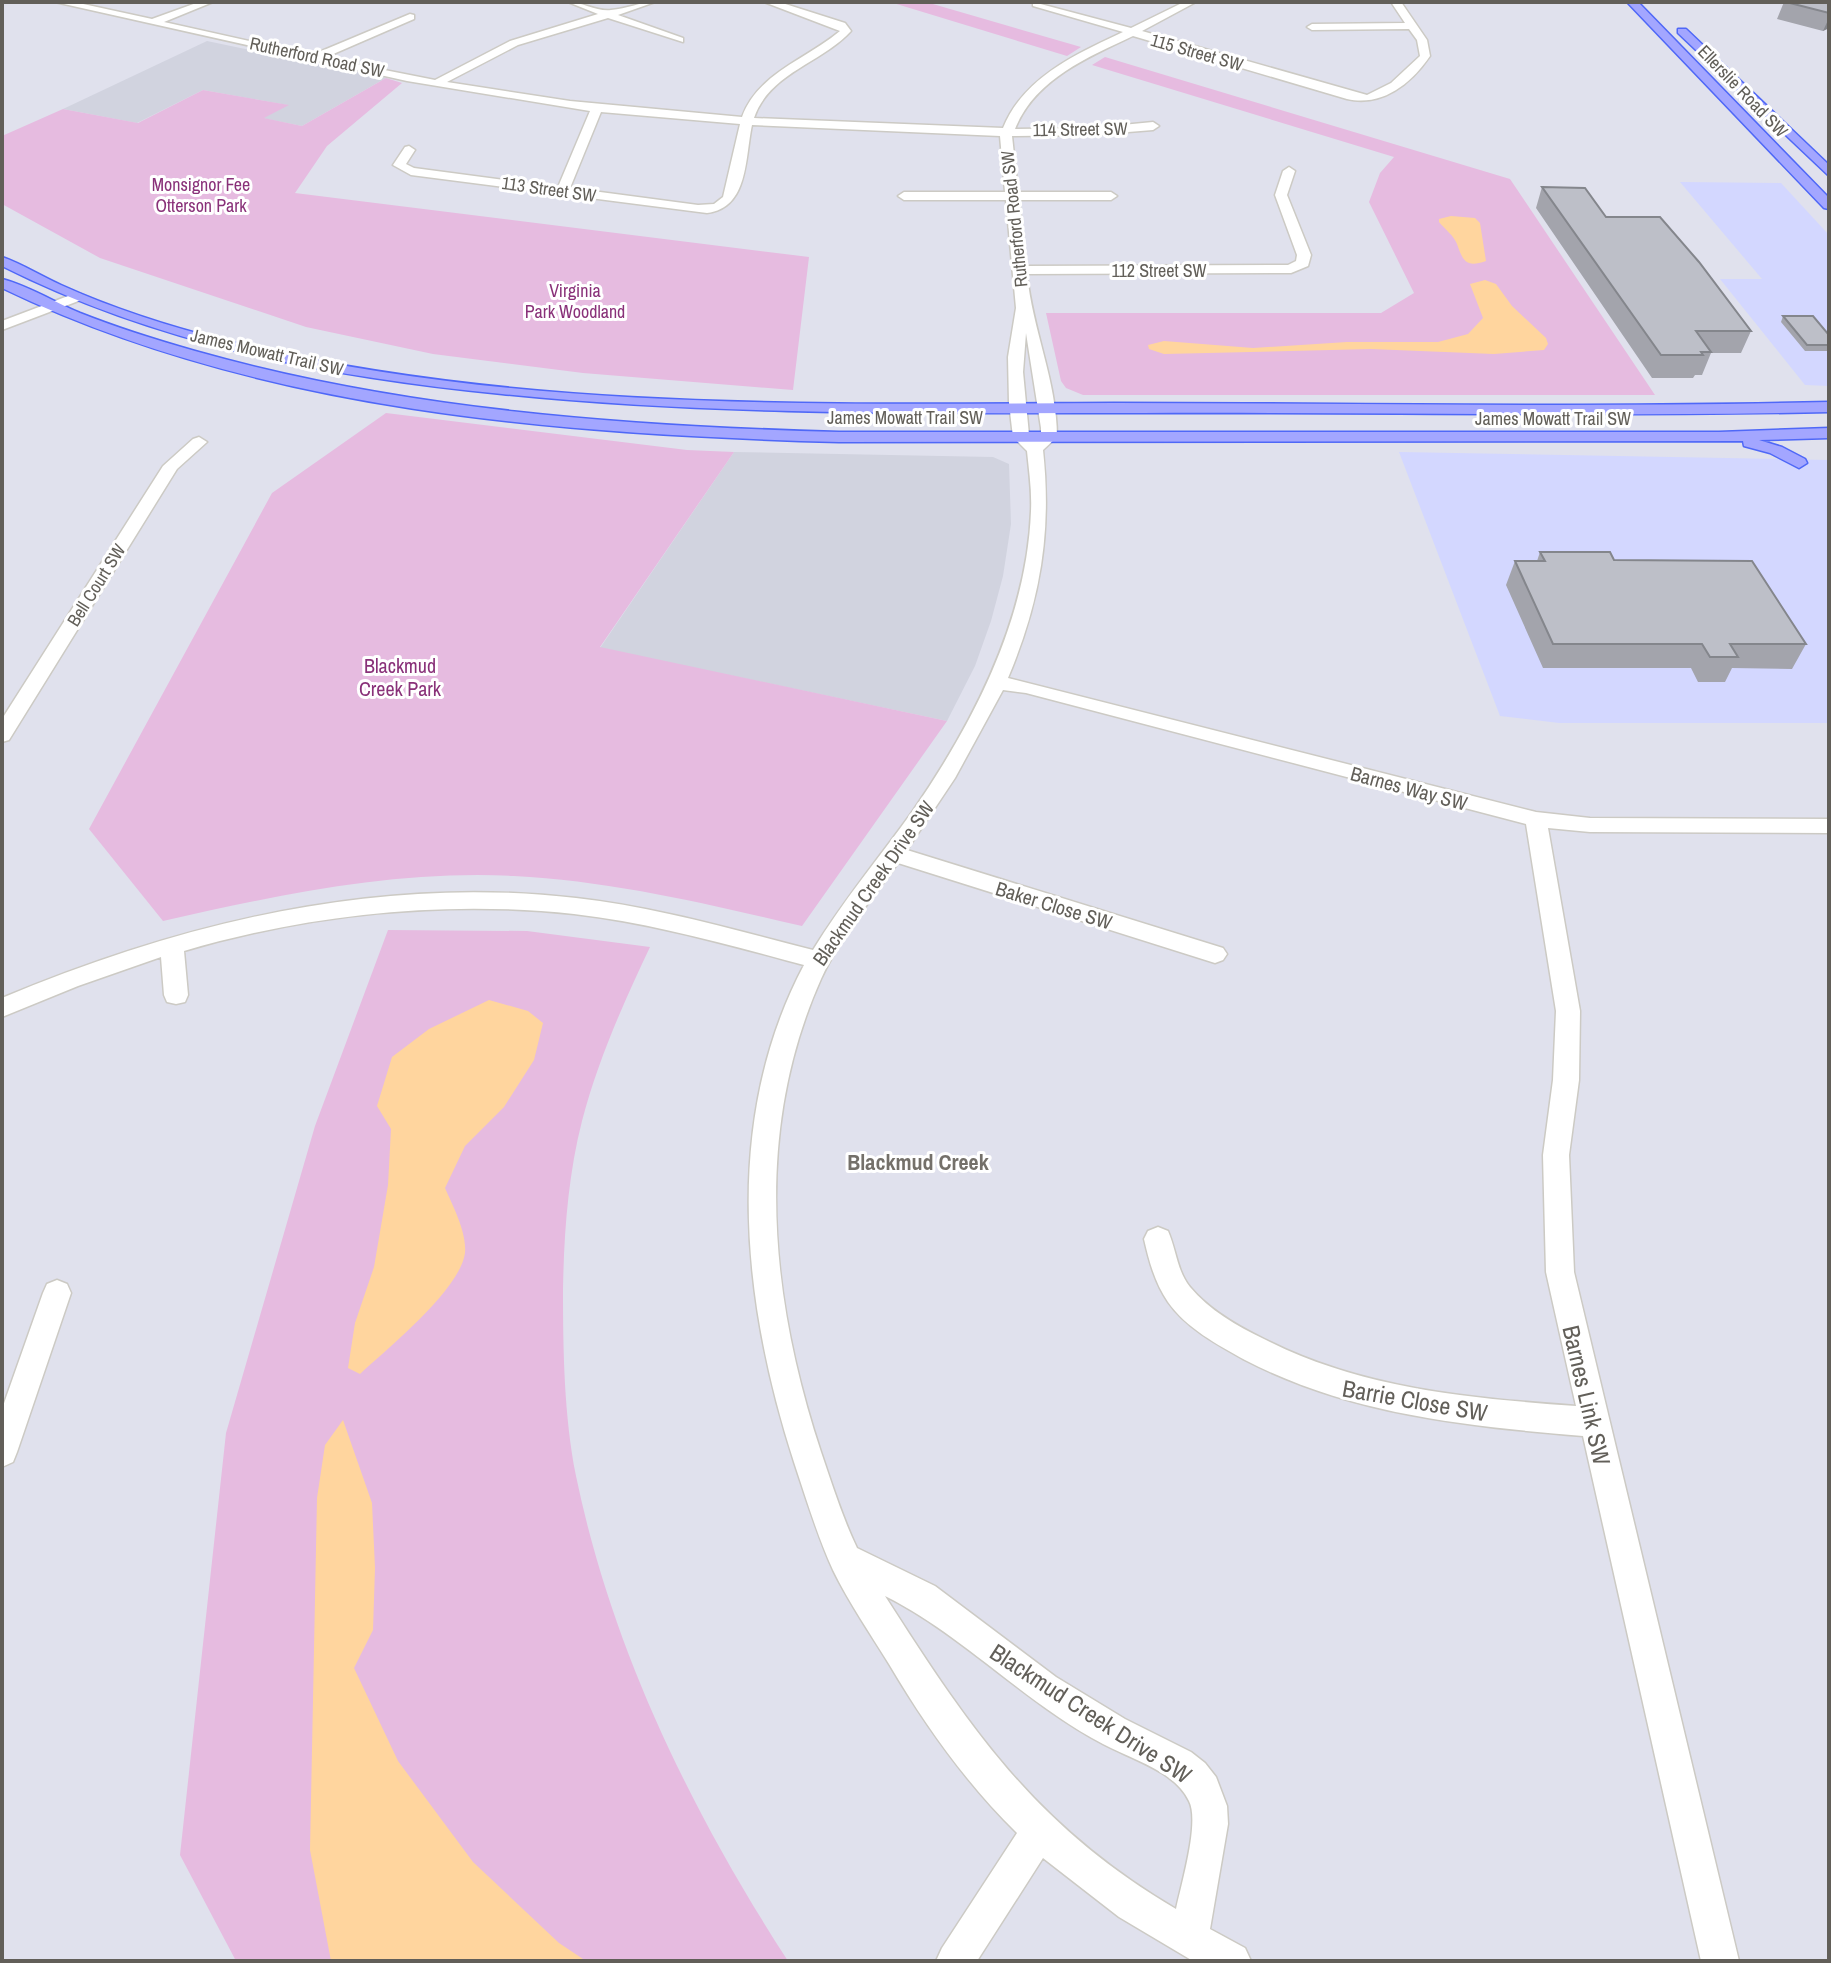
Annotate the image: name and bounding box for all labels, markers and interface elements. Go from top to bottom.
street label: 115 Street SW [1148,27,1246,77]
street label: Rutherford Road SW [247,31,387,83]
street label: Ellerslie Road SW [1692,39,1794,143]
street label: 114 Street SW [1032,116,1128,142]
street label: Rutherford Road SW [994,150,1034,288]
street label: 113 Street SW [500,170,598,208]
park label: Monsignor Fee Otterson Park [152,172,250,218]
street label: 112 Street SW [1112,258,1207,283]
park label: Virginia Park Woodland [525,278,625,324]
street label: James Mowatt Trail SW [188,322,346,382]
street label: James Mowatt Trail SW [827,405,983,430]
street label: James Mowatt Trail SW [1475,406,1631,431]
street label: Bell Court SW [61,539,131,631]
park label: Blackmud Creek Park [359,652,442,702]
street label: Barnes Way SW [1348,759,1471,817]
street label: Blackmud Creek Drive SW [806,795,940,971]
street label: Baker Close SW [993,875,1116,936]
district label: Blackmud Creek [847,1147,990,1177]
street label: Barnes Link SW [1555,1322,1619,1468]
street label: Barrie Close SW [1340,1372,1490,1429]
street label: Blackmud Creek Drive SW [984,1636,1198,1790]

